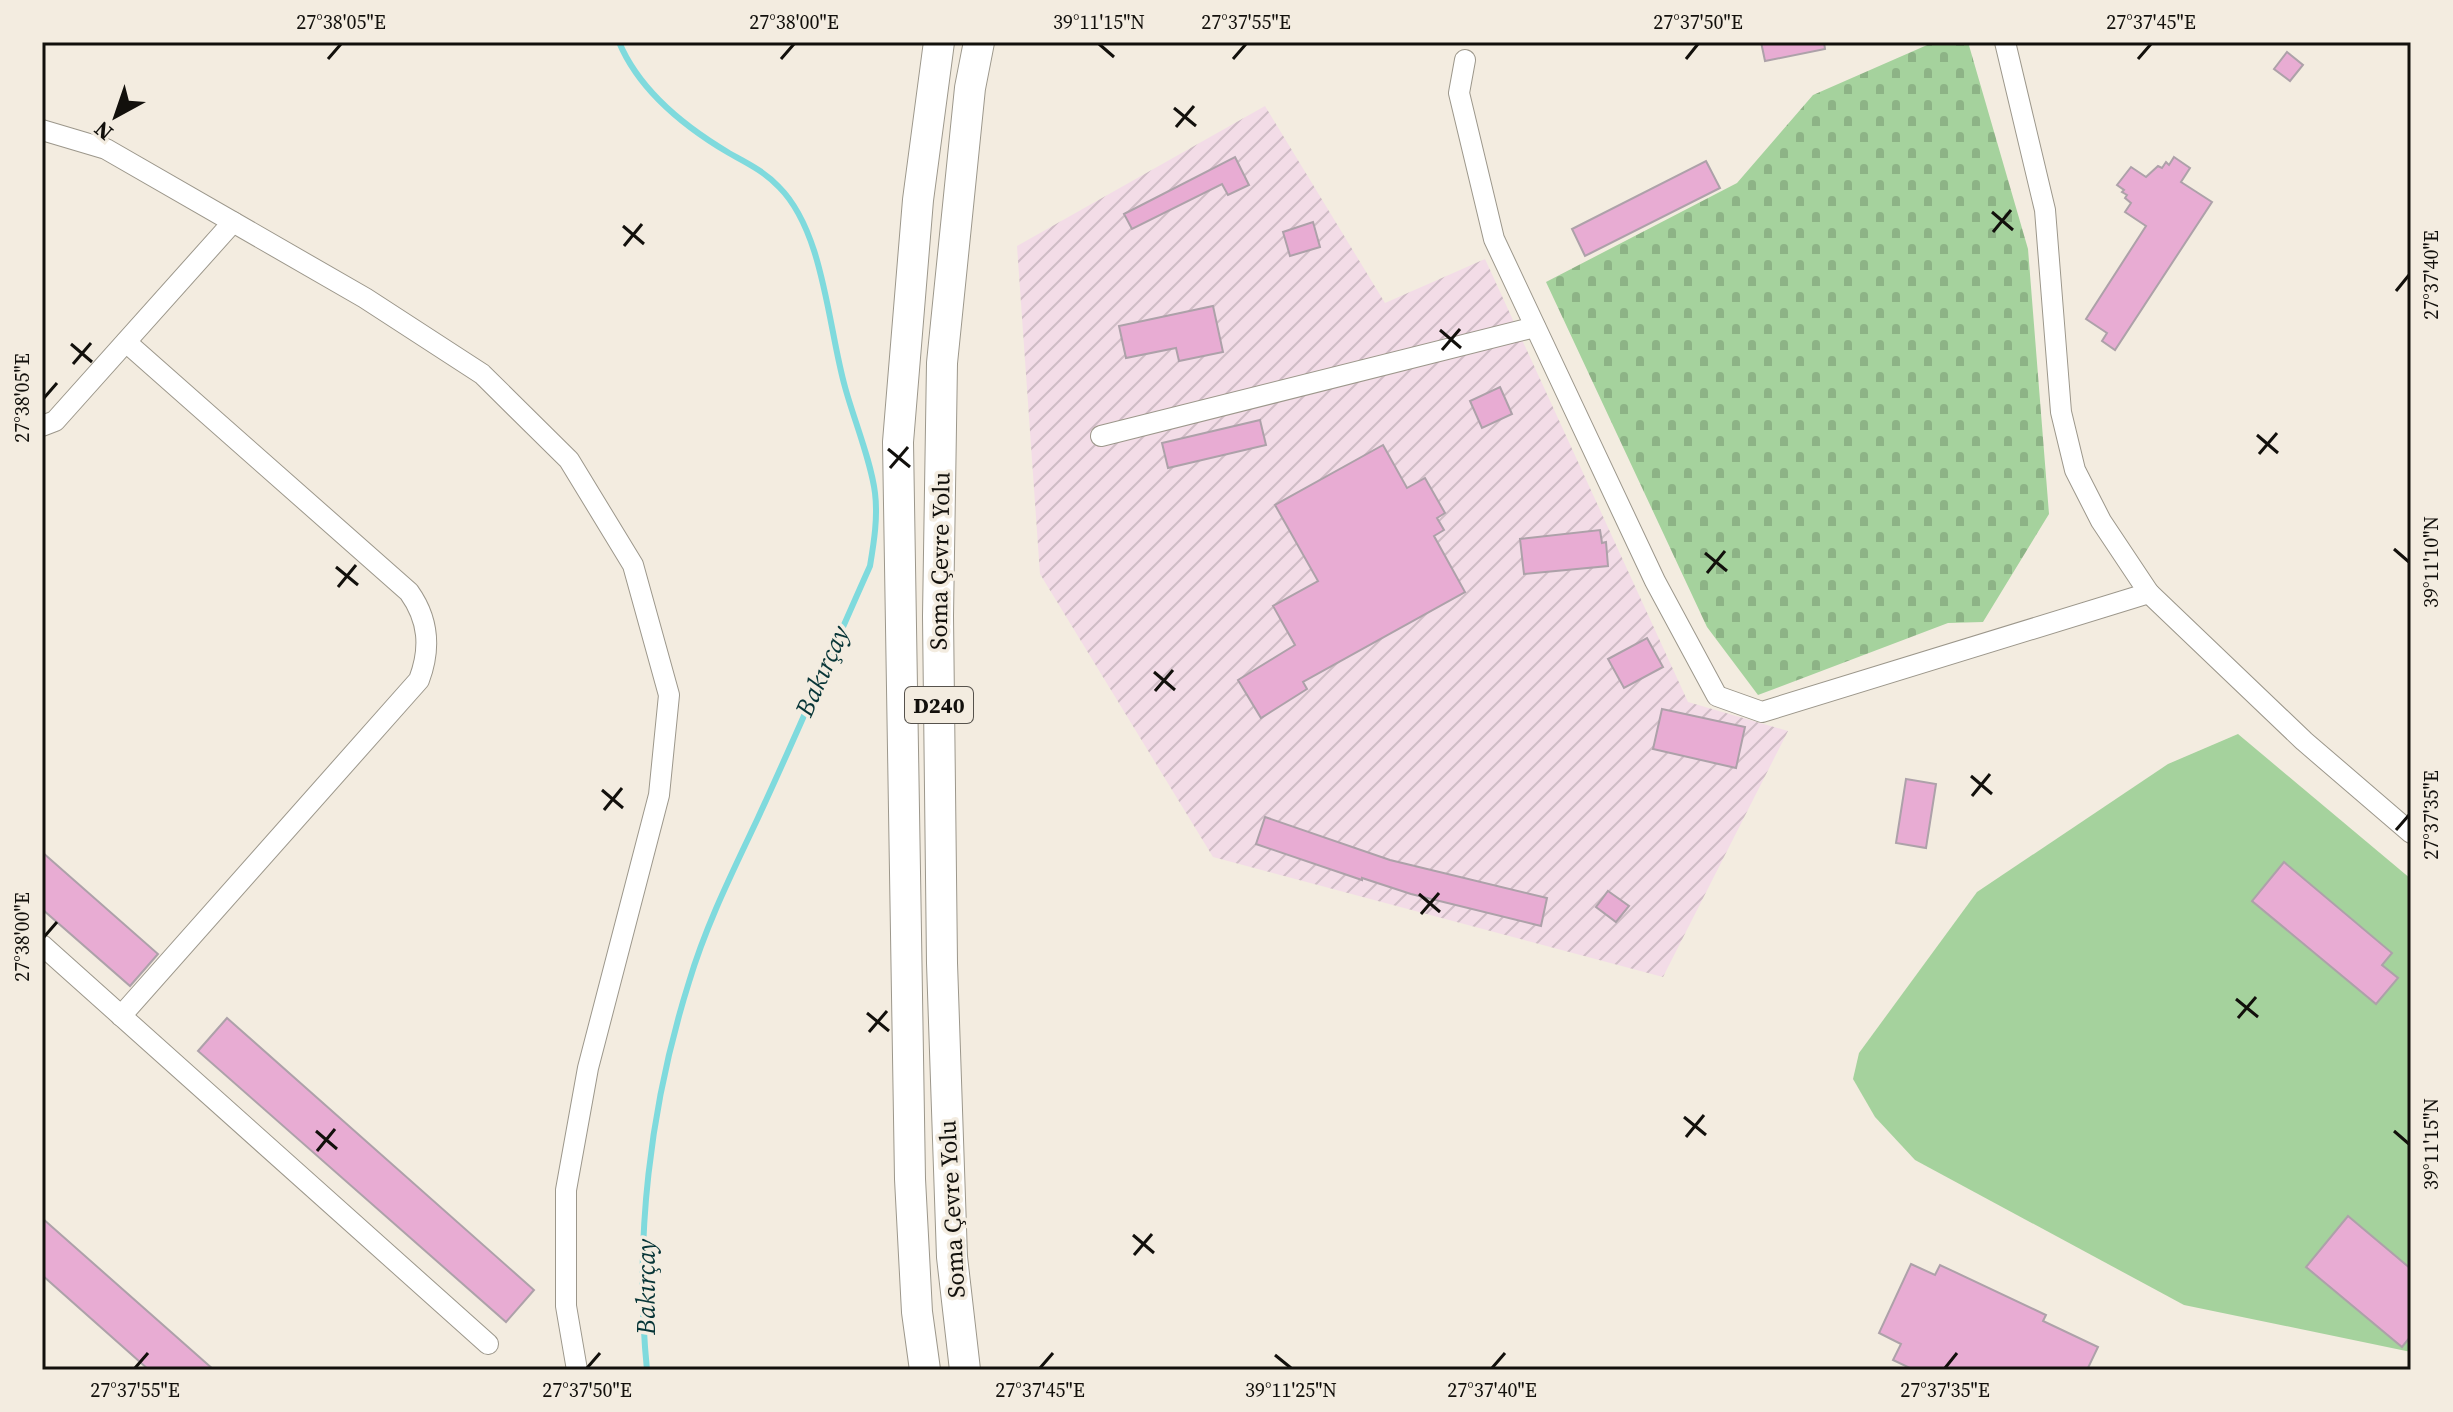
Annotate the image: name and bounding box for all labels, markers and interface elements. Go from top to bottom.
text: 27°38'05"E [296,8,386,36]
text: 27°38'00"E [749,8,839,36]
text: 39°11'15"N [1053,8,1145,36]
text: 27°37'55"E [1201,8,1291,36]
text: 27°37'50"E [1653,8,1743,36]
text: 27°37'45"E [2106,8,2196,36]
north arrow [76,76,156,156]
text: N [87,115,119,148]
text: 27°37'40"E [2417,230,2445,320]
text: 27°38'05"E [8,353,36,443]
street label: Soma Çevre Yolu [921,472,958,650]
text: 39°11'10"N [2417,516,2445,608]
water label: Bakırçay [786,619,858,723]
road number: D240 [905,687,973,723]
text: 27°37'35"E [2417,770,2445,860]
text: 27°38'00"E [8,892,36,982]
text: 39°11'15"N [2417,1098,2445,1190]
street label: Soma Çevre Yolu [930,1119,973,1299]
water label: Bakırçay [628,1239,664,1336]
text: 27°37'55"E [90,1376,180,1404]
text: 27°37'50"E [542,1376,632,1404]
text: 27°37'45"E [995,1376,1085,1404]
text: 39°11'25"N [1245,1376,1337,1404]
text: 27°37'40"E [1447,1376,1537,1404]
text: 27°37'35"E [1900,1376,1990,1404]

